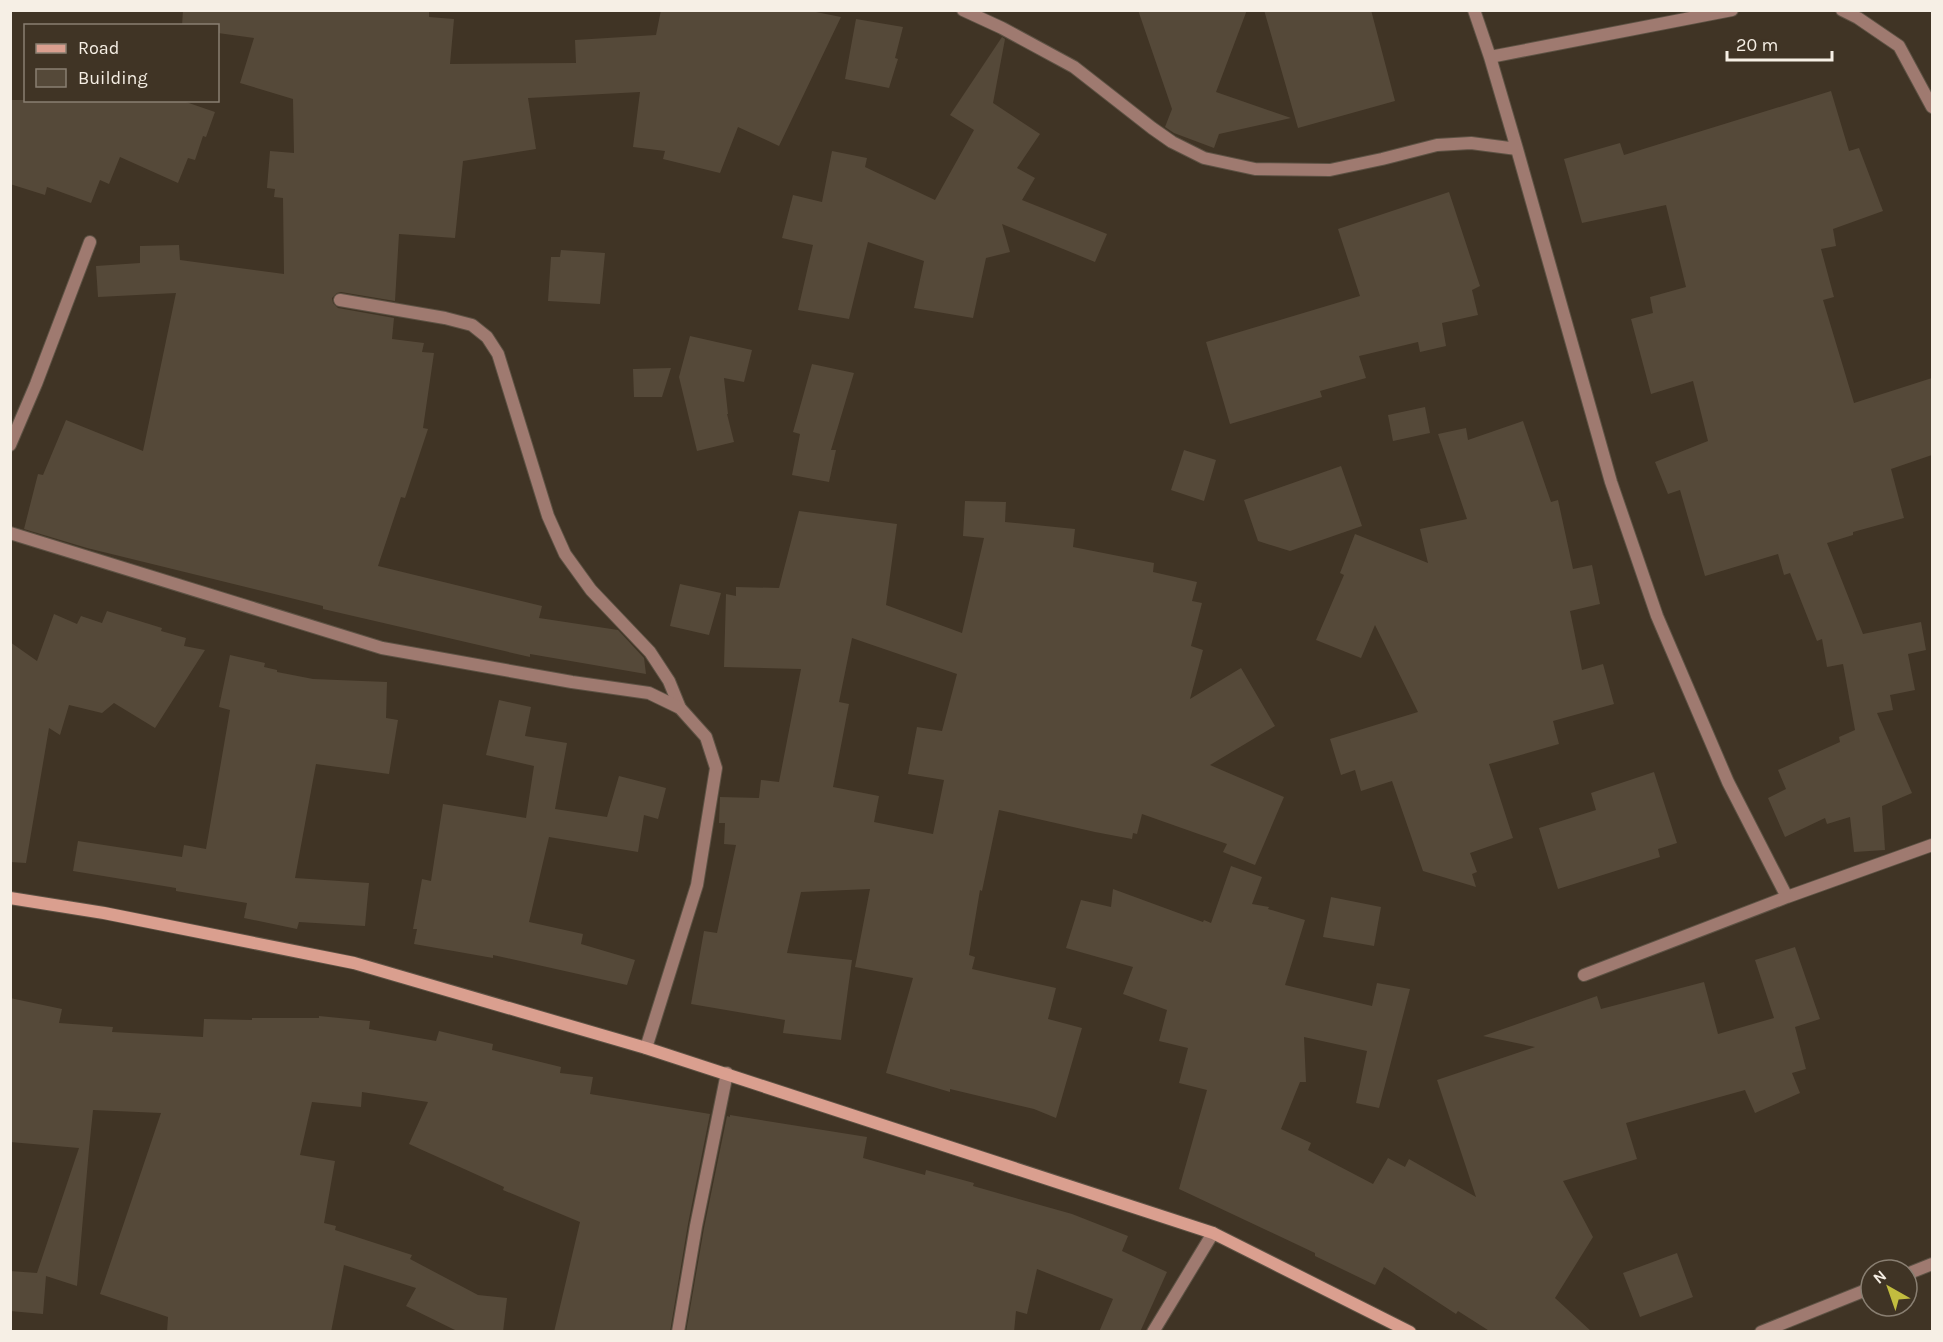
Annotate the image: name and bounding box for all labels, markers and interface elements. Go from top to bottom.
legend [24,24,219,102]
scale bar [1727,24,1832,62]
text: 20 m [1736,34,1778,56]
text: Road [78,37,119,59]
text: Building [78,67,148,89]
north arrow [1859,1258,1919,1318]
text: N [1869,1266,1890,1288]

